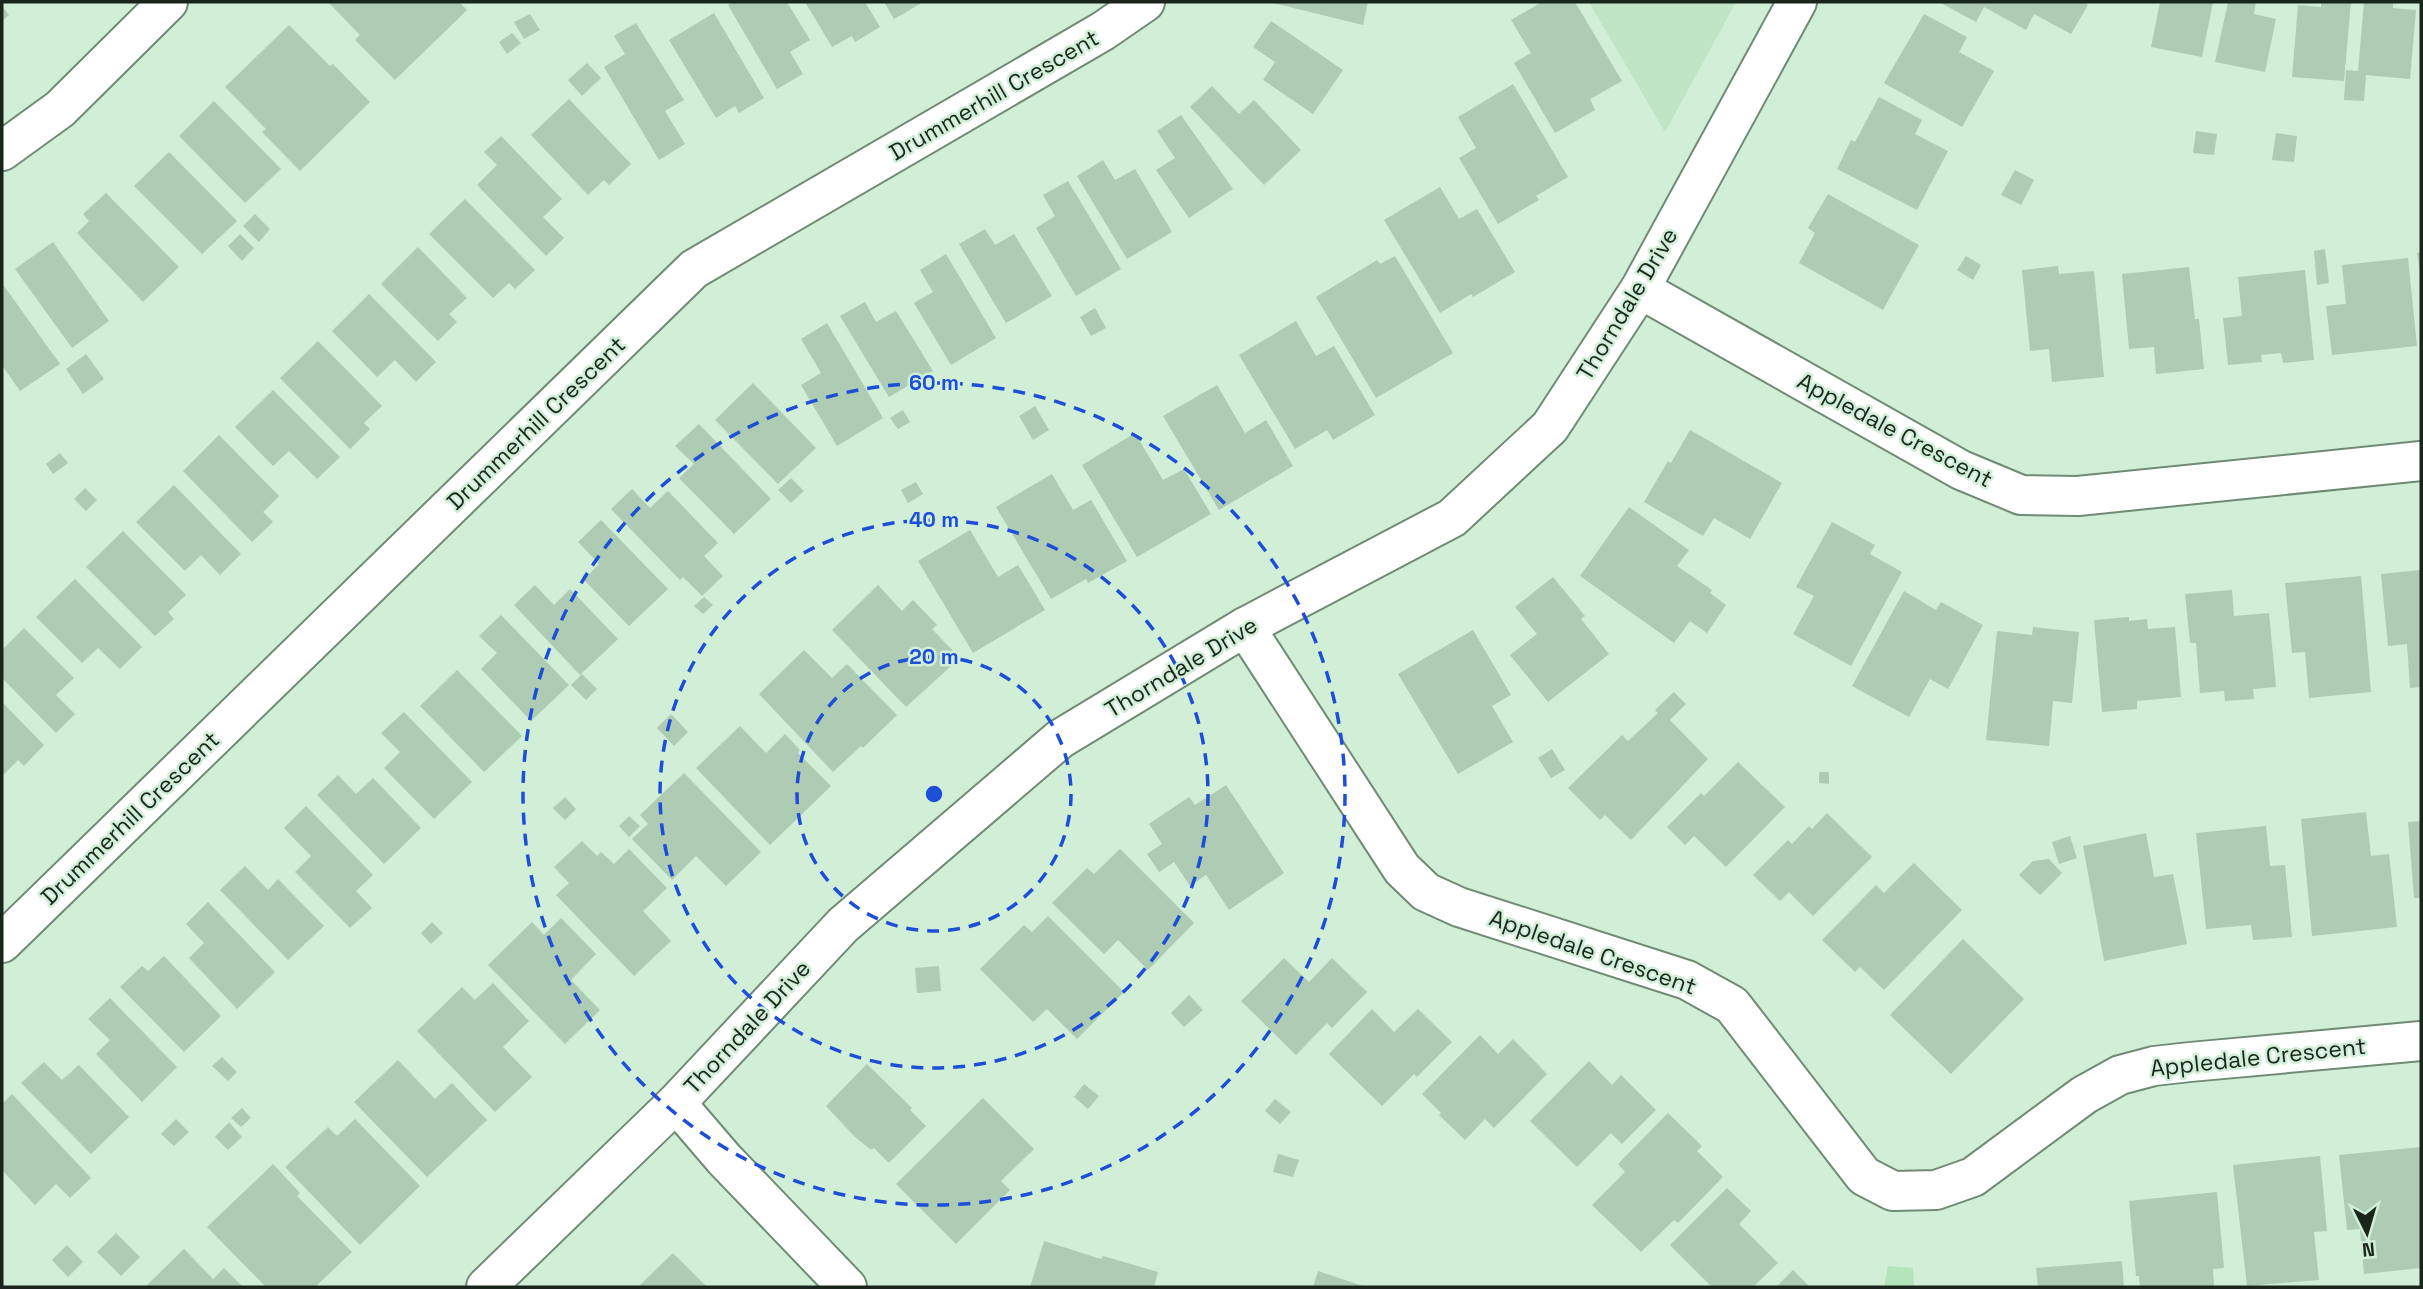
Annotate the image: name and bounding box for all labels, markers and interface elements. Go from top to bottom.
street label: Drummerhill Crescent [884,23,1104,167]
street label: Thorndale Drive [1570,222,1684,386]
street label: Drummerhill Crescent [440,330,632,516]
street label: Appledale Crescent [1792,366,1998,494]
text: 60 m [909,369,959,396]
text: 40 m [909,506,959,533]
street label: Thorndale Drive [1099,610,1263,724]
text: 20 m [909,643,959,670]
street label: Drummerhill Crescent [34,725,226,911]
centre of rings [922,782,946,806]
street label: Appledale Crescent [1485,902,1701,1002]
street label: Thorndale Drive [677,954,817,1100]
street label: Appledale Crescent [2148,1031,2368,1083]
north arrow [2332,1198,2402,1268]
text: N [2361,1236,2376,1262]

